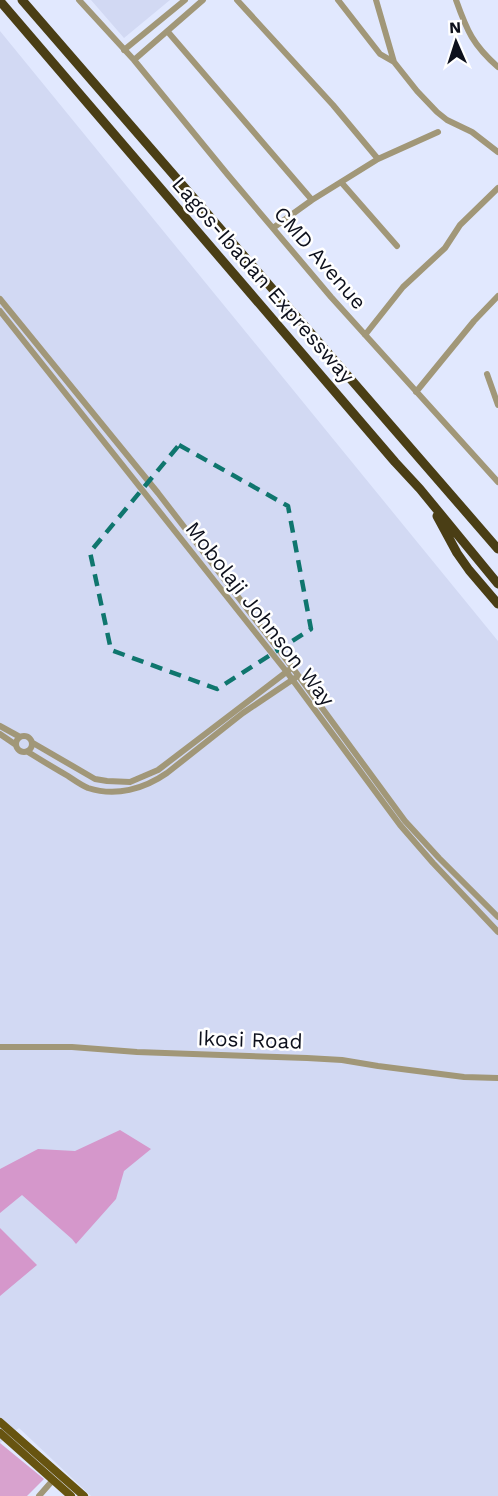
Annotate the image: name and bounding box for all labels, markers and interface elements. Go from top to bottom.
north arrow [426,12,486,72]
text: N [449,18,462,37]
street label: Lagos-Ibadan Expressway [167,171,360,388]
street label: CMD Avenue [269,201,372,314]
street label: Mobolaji Johnson Way [181,516,340,711]
street label: Ikosi Road [197,1025,303,1054]

